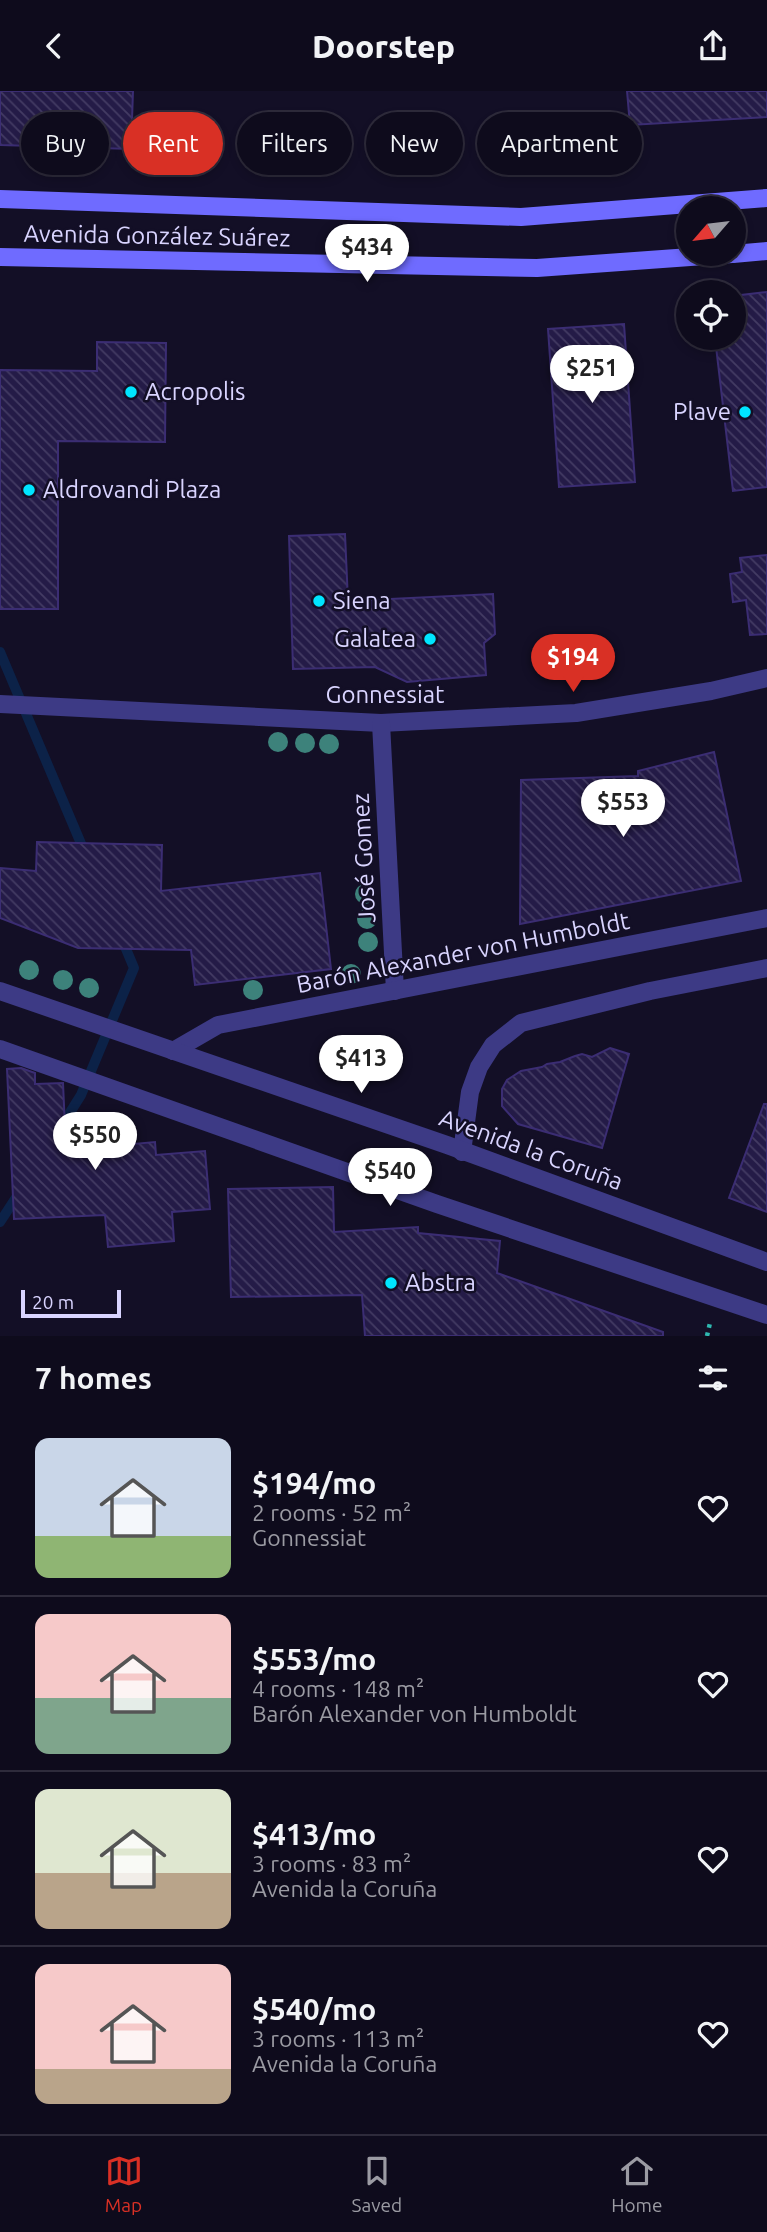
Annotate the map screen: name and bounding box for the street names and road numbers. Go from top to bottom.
street label: Avenida González Suárez [23,220,291,251]
street label: Gonnessiat [325,681,445,708]
street label: José Gomez [347,792,380,924]
street label: Barón Alexander von Humboldt [294,907,632,998]
street label: Avenida la Coruña [436,1104,627,1195]

